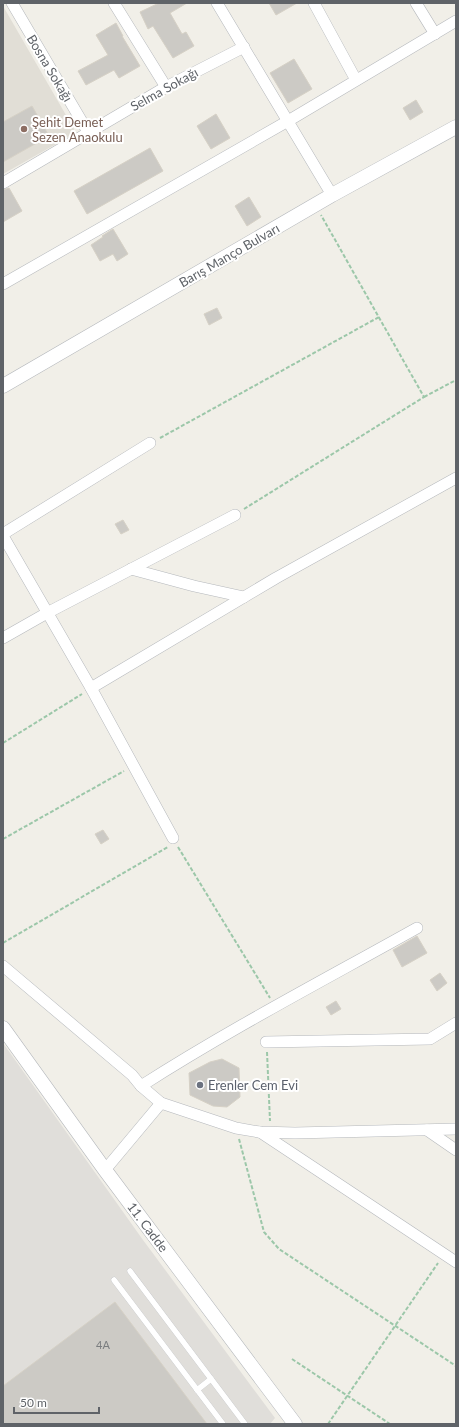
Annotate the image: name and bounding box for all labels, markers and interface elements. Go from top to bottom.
street label: Bosna Sokağı [24,31,76,105]
street label: Selma Sokağı [127,64,201,114]
place label: Şehit Demet Sezen Anaokulu [32,114,123,145]
marker: Şehit Demet Sezen Anaokulu [19,124,29,134]
street label: Barış Manço Bulvarı [176,220,282,290]
place label: Erenler Cem Evi [208,1077,298,1093]
marker: Erenler Cem Evi [195,1080,205,1090]
street label: 11. Cadde [124,1199,172,1255]
house number: 4A [96,1338,110,1351]
scale bar [14,1389,99,1415]
text: 50 m [20,1395,47,1410]

